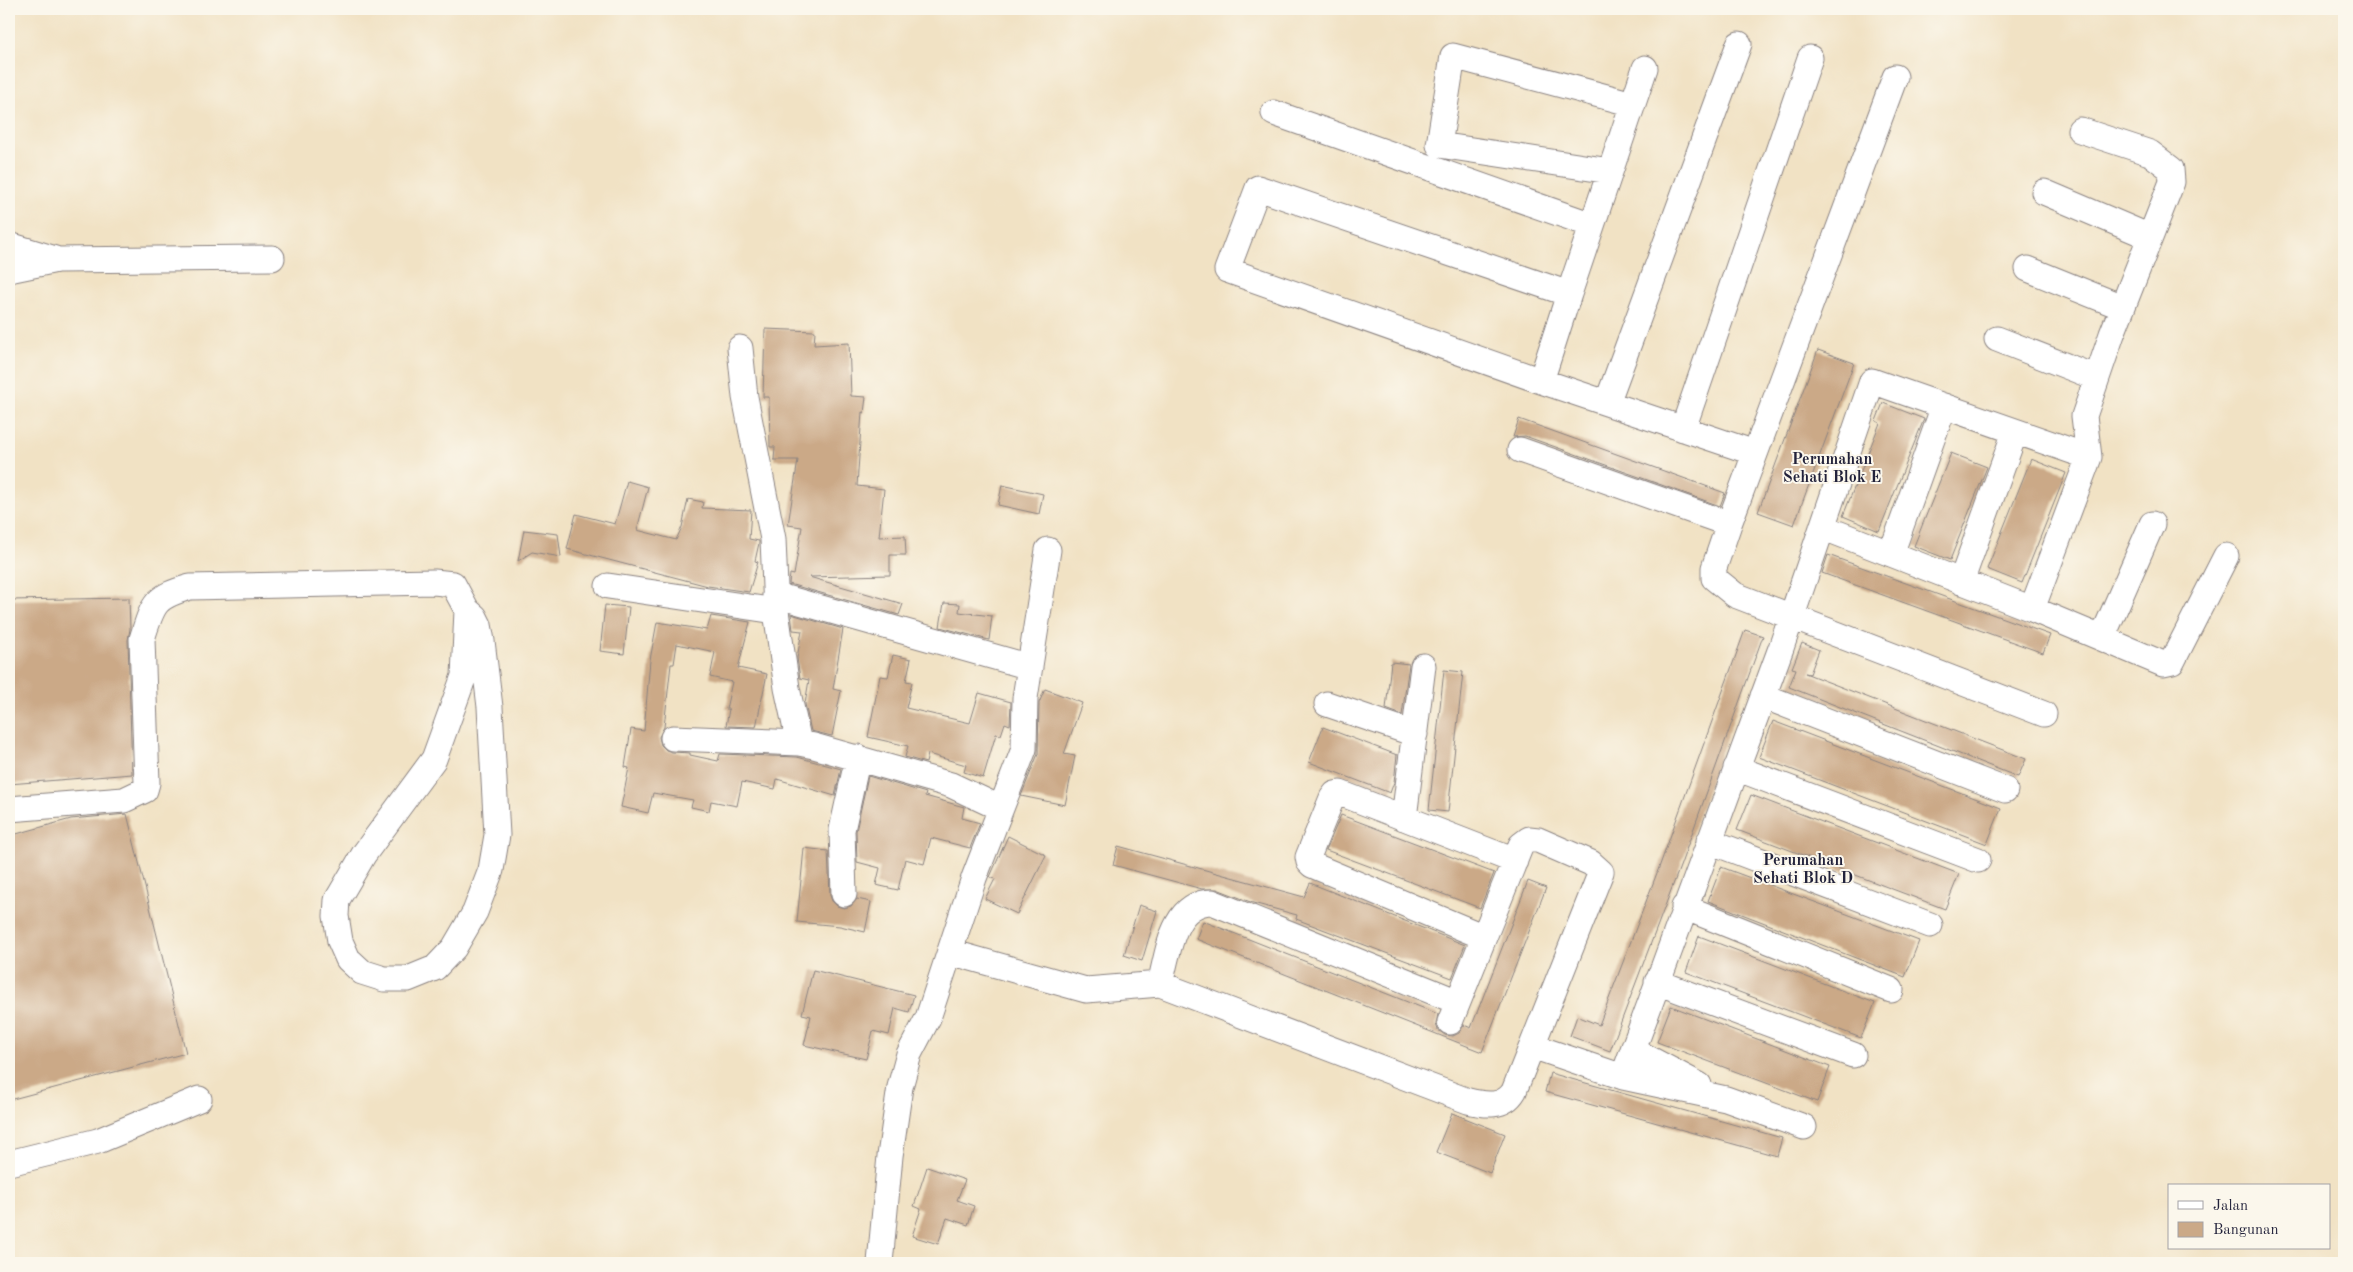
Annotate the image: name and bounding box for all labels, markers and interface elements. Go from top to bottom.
district label: Perumahan Sehati Blok E [1783,452,1881,486]
district label: Perumahan Sehati Blok D [1753,853,1853,887]
legend [2168,1184,2330,1250]
text: Jalan [2213,1199,2248,1214]
text: Bangunan [2213,1223,2279,1238]

